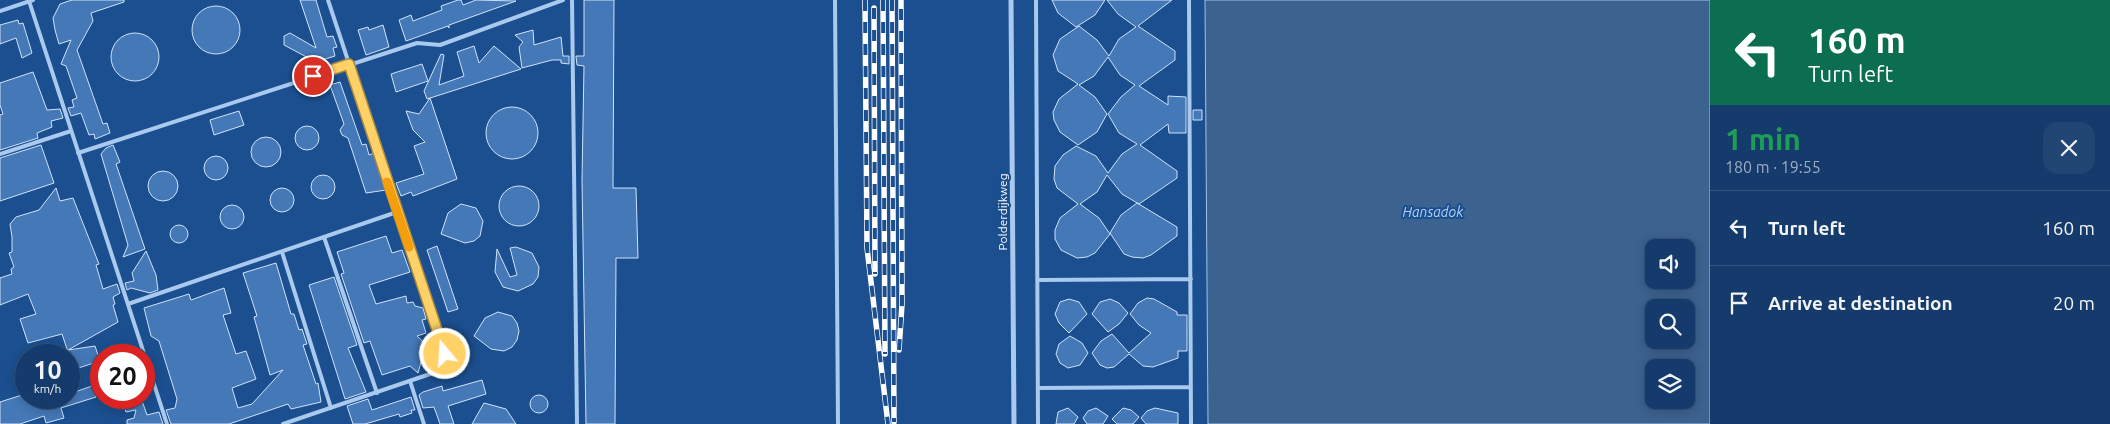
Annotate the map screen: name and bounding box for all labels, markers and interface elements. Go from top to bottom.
icon: left [1725,20,1790,85]
text: 160 m [1808,20,1906,60]
pin [292,55,334,97]
text: Turn left [1808,61,1893,86]
icon: arrive [299,62,327,90]
text: 1 min [1725,122,1801,156]
button: close [2043,122,2095,174]
text: 180 m · 19:55 [1725,158,1821,176]
street label: Polderdijkweg [996,173,1009,251]
water label: Hansadok [1403,204,1464,220]
icon: left [1725,214,1753,242]
text: Turn left [1768,217,1846,239]
text: 160 m [2042,217,2095,239]
map controls [1645,239,1695,409]
button: sound [1645,239,1695,289]
icon: arrive [1725,289,1753,317]
text: Arrive at destination [1768,292,1953,314]
text: 20 m [2053,292,2095,314]
button: search [1645,299,1695,349]
position arrow [418,327,470,379]
speed limit sign: 20 [90,344,155,409]
text: 10 [33,356,62,384]
button: layers [1645,359,1695,409]
text: km/h [34,382,61,395]

